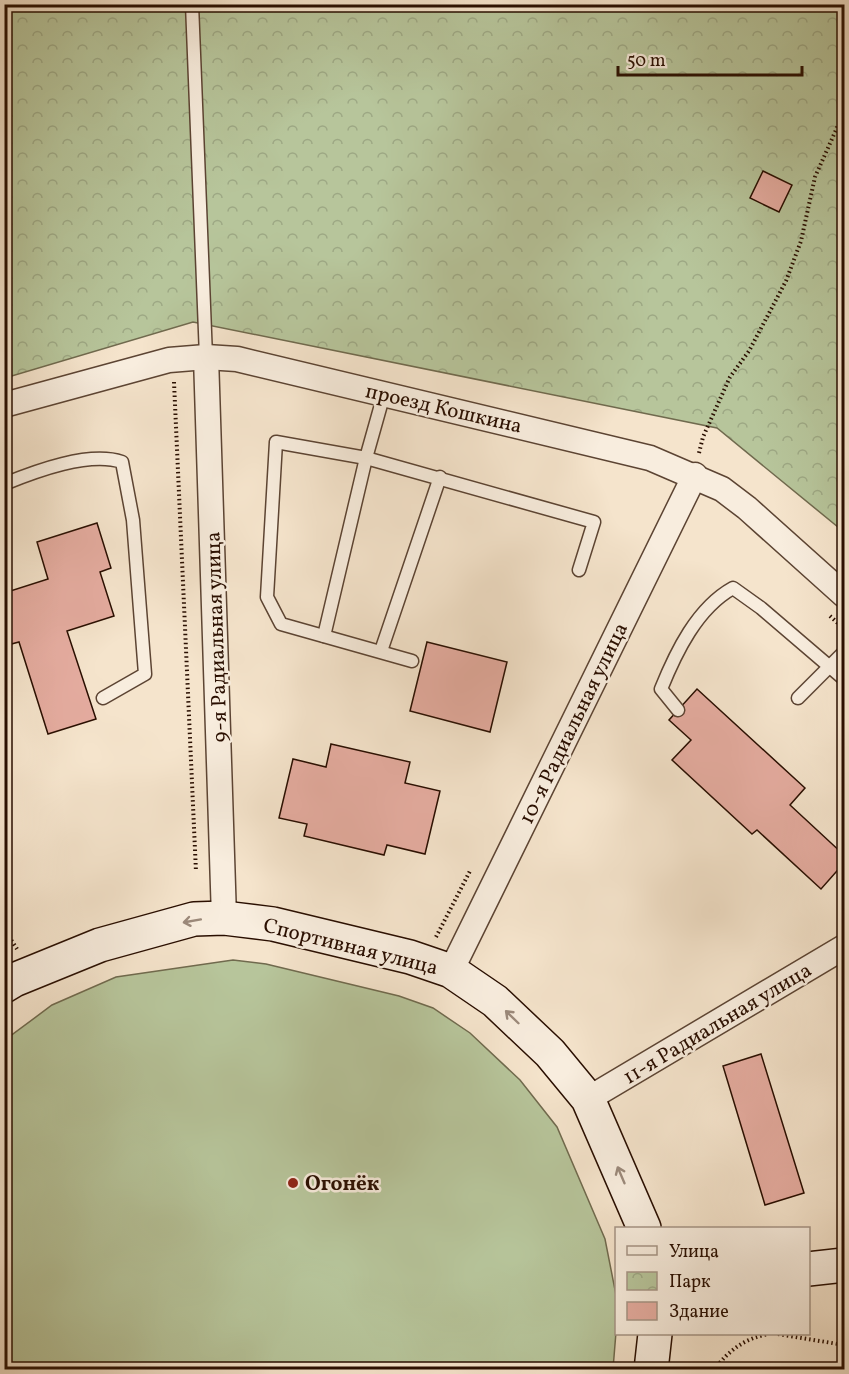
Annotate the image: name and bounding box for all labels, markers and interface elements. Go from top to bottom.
scale bar [618,39,802,77]
text: 50 m [627,49,666,74]
street label: проезд Кошкина [363,377,525,442]
street label: 9-я Радиальная улица [199,531,236,743]
street label: 10-я Радиальная улица [513,618,636,829]
street label: Спортивная улица [260,912,441,983]
one-way arrow [183,916,203,927]
street label: 11-я Радиальная улица [618,956,818,1092]
one-way arrow [505,1010,520,1024]
one-way arrow [615,1166,626,1184]
place label: Огонёк [305,1170,380,1199]
marker: Огонёк [286,1176,300,1190]
legend [615,1227,810,1335]
text: Улица [669,1240,719,1265]
text: Парк [669,1270,711,1295]
text: Здание [669,1300,729,1325]

